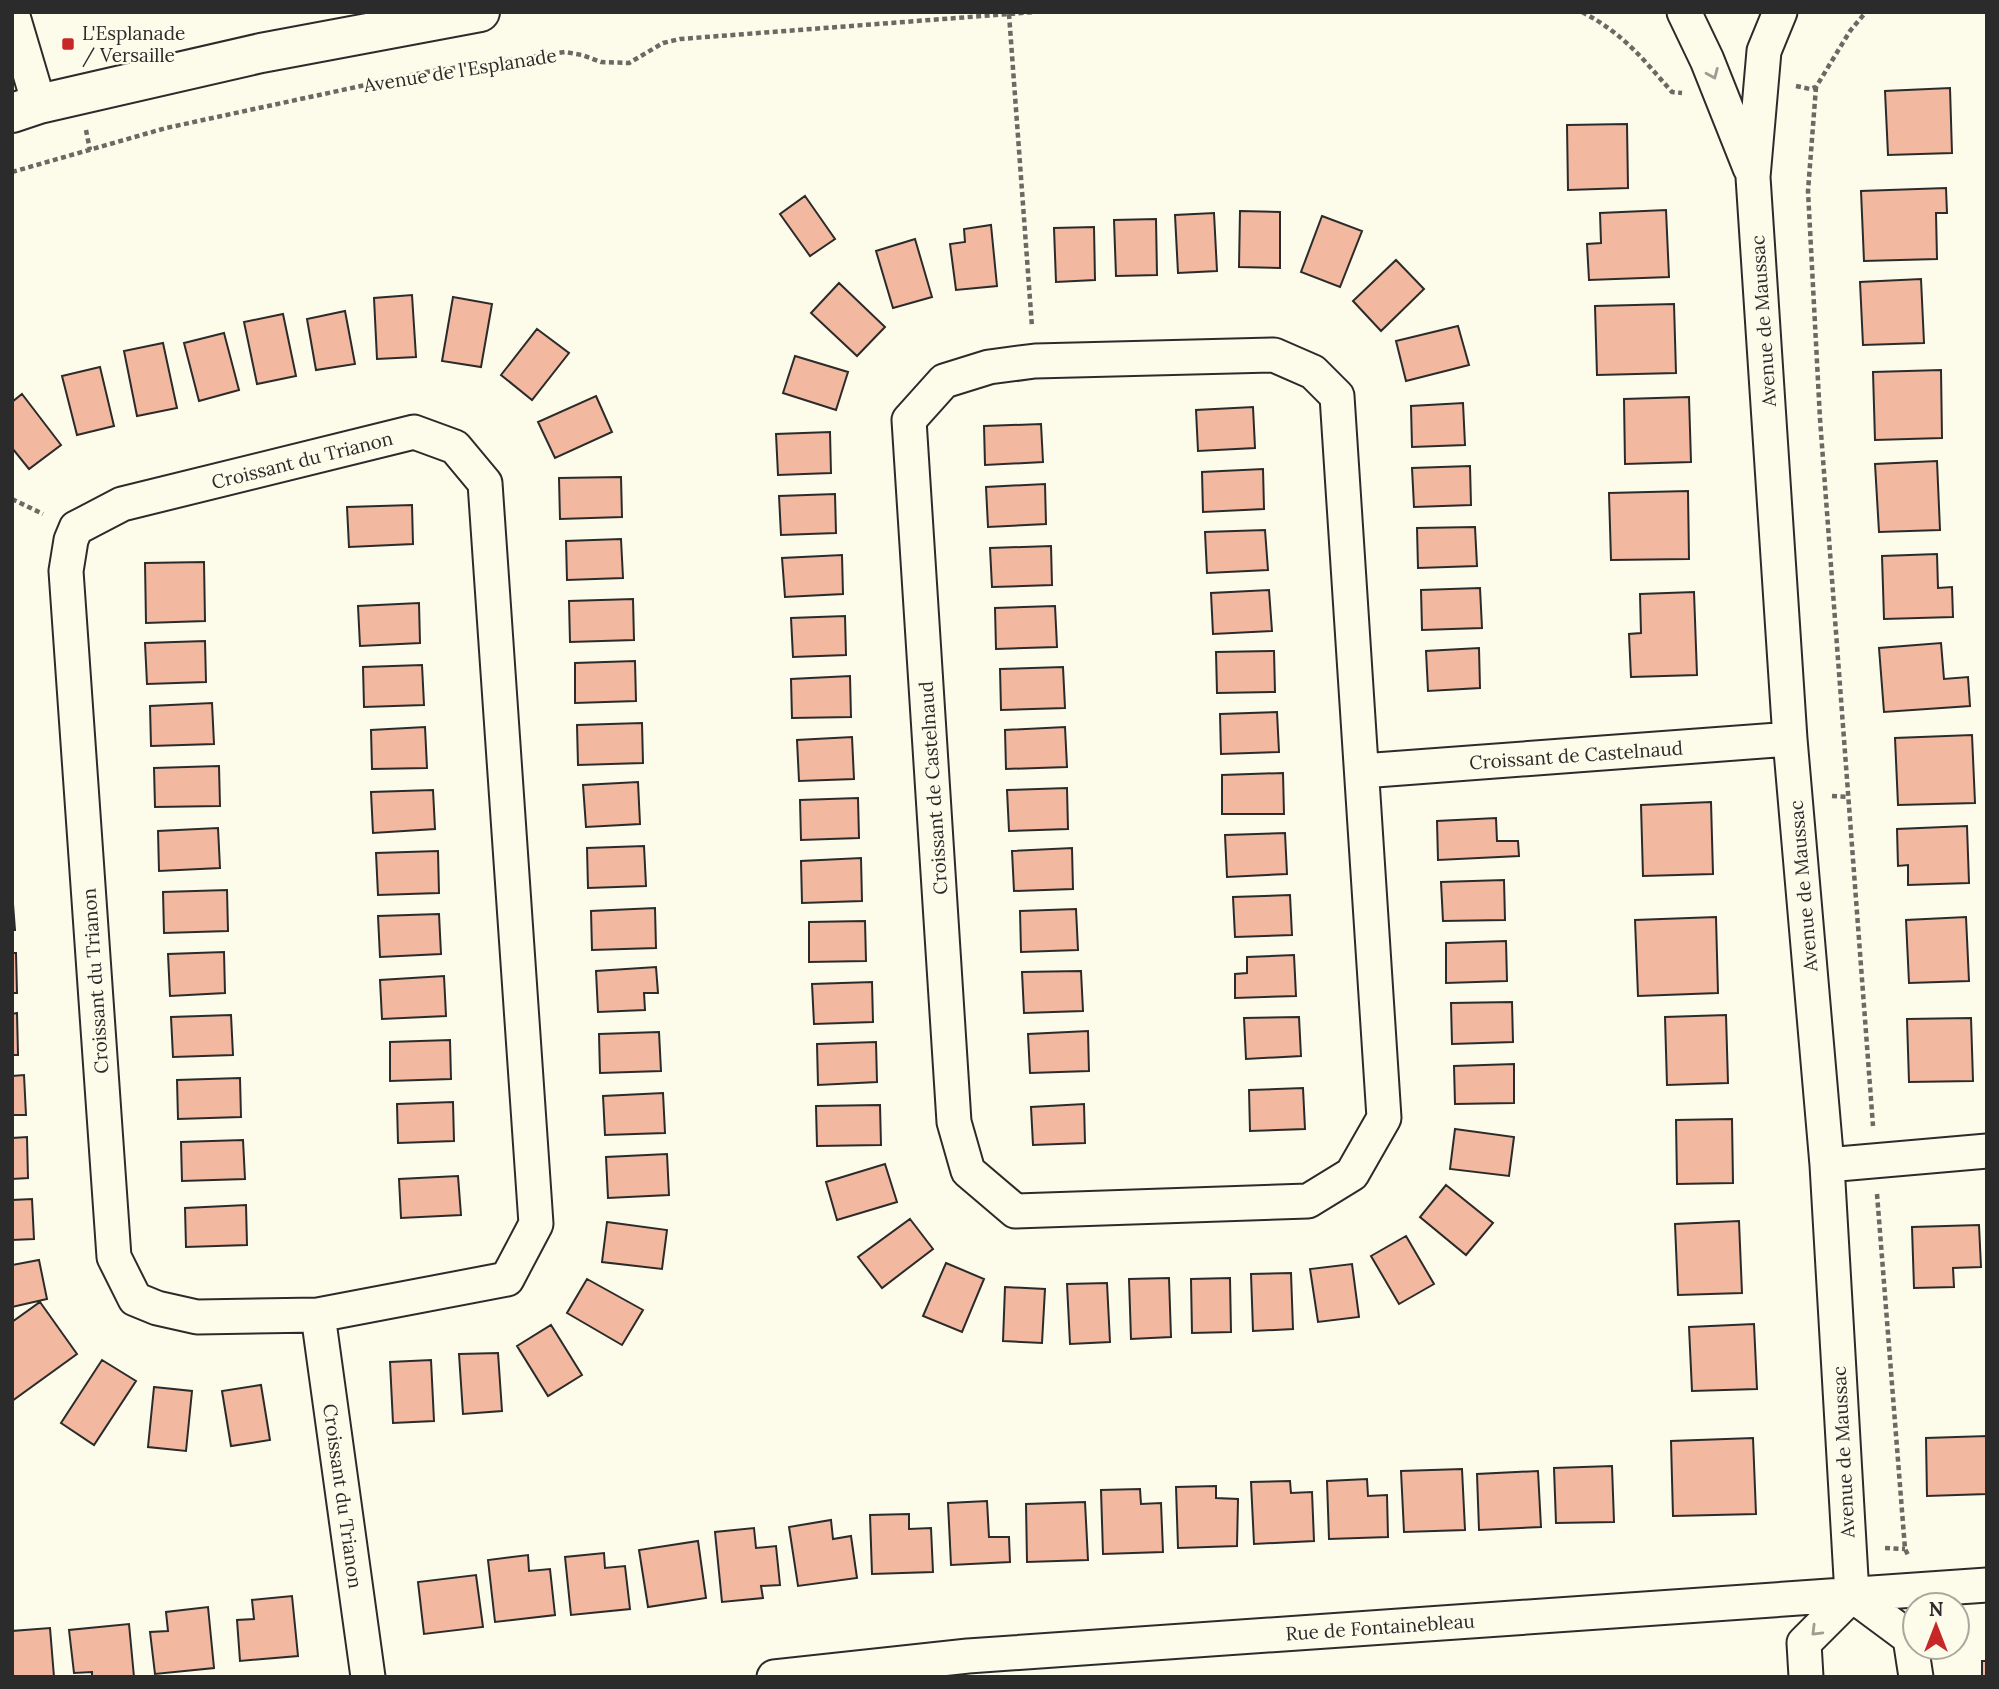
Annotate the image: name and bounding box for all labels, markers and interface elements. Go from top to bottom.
place label: L'Esplanade / Versaille [82,21,185,68]
marker: L'Esplanade / Versaille [60,36,76,52]
street label: Avenue de l'Esplanade [361,43,558,97]
one-way arrow [1705,67,1719,79]
street label: Avenue de Maussac [1745,234,1781,409]
street label: Croissant du Trianon [209,426,395,494]
street label: Croissant de Castelnaud [914,680,952,896]
street label: Croissant de Castelnaud [1468,736,1684,774]
street label: Avenue de Maussac [1784,799,1823,974]
street label: Croissant du Trianon [77,887,113,1075]
street label: Avenue de Maussac [1827,1365,1860,1540]
street label: Croissant du Trianon [318,1402,368,1590]
north arrow [1901,1591,1971,1661]
text: N [1929,1597,1944,1621]
street label: Rue de Fontainebleau [1285,1608,1475,1646]
one-way arrow [1811,1623,1824,1636]

